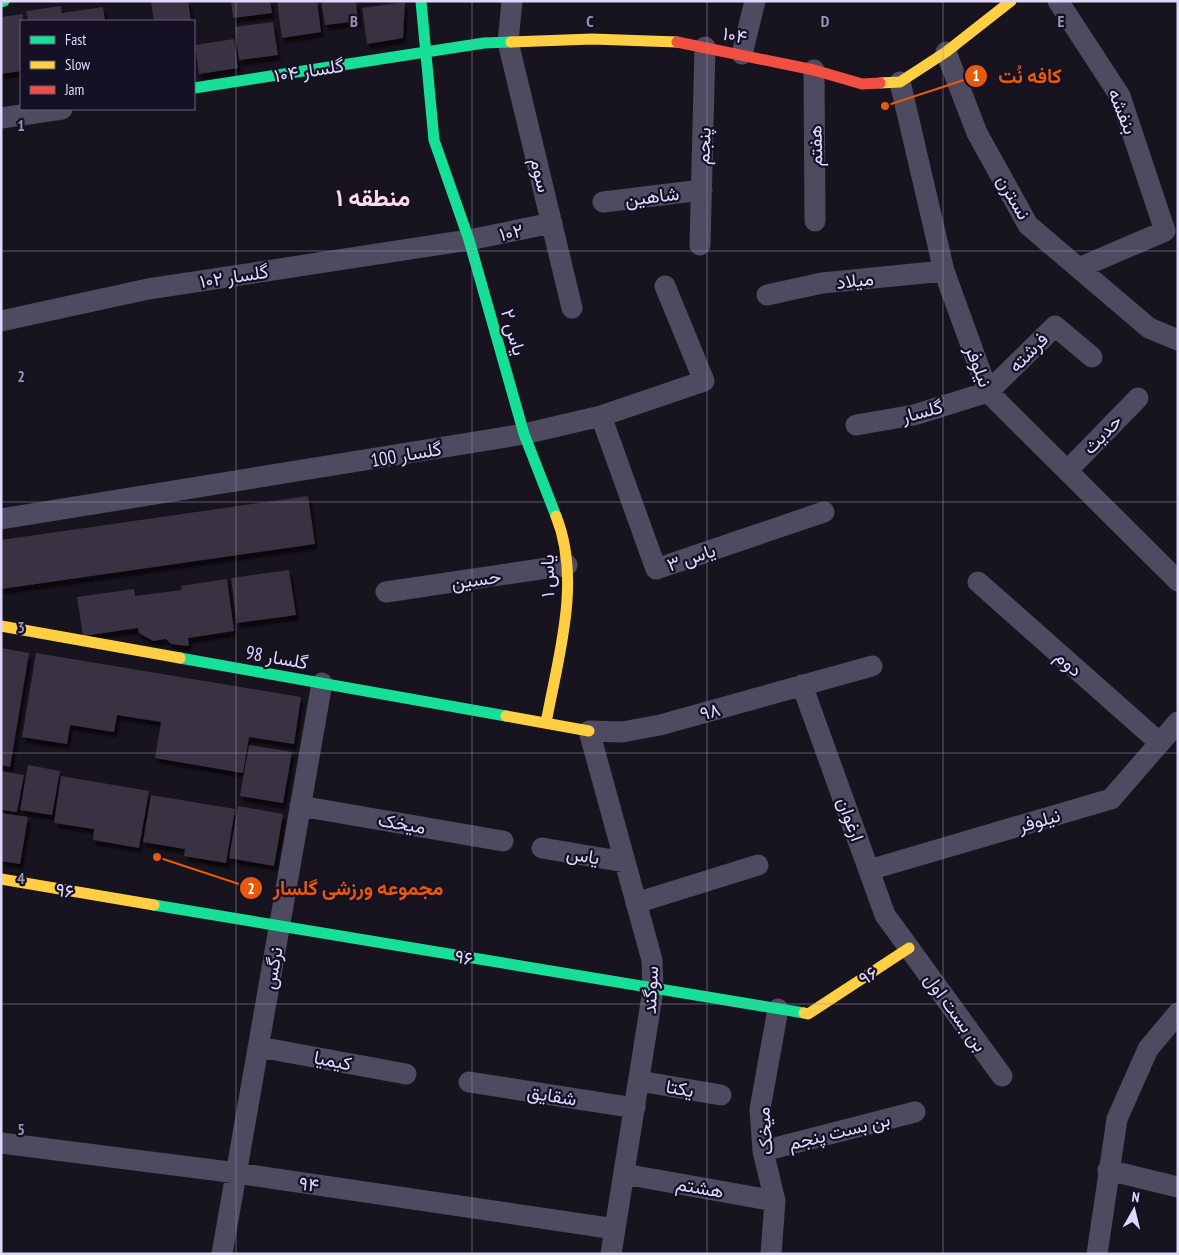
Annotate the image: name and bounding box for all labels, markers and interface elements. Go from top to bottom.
text: B [350,11,358,31]
text: C [586,11,594,31]
text: D [821,11,830,31]
text: E [1058,11,1065,31]
legend [20,20,195,110]
street label: ۱۰۴ [721,21,749,49]
text: Fast [65,30,86,49]
street label: گلسار ۱۰۴ [272,53,346,87]
text: Slow [65,55,90,74]
callout: کافه نُت [964,58,1072,93]
text: کافه نُت [998,63,1062,89]
text: 1 [972,66,980,85]
text: Jam [64,80,84,99]
street label: بنفشه [1103,85,1143,137]
text: 1 [17,115,25,135]
street label: هفتم [803,125,828,167]
street label: پنجم [690,127,718,165]
street label: سوم [524,155,557,195]
street label: نسترن [992,170,1036,224]
street label: شاهین [624,181,680,211]
district label: منطقه ۱ [336,182,410,213]
street label: ۱۰۲ [497,218,525,246]
street label: گلسار ۱۰۲ [198,259,270,293]
street label: میلاد [835,266,875,294]
street label: یاس ۲ [496,306,532,358]
street label: فرشته [1003,327,1053,377]
street label: نیلوفر [960,341,998,390]
text: 2 [17,366,25,386]
street label: گلسار [898,394,945,428]
street label: حدیث [1077,409,1127,459]
street label: گلسار 100 [369,436,443,472]
street label: یاس ۳ [664,538,718,576]
street label: یاس ۱ [535,554,559,598]
street label: حسین [450,564,502,594]
text: 3 [17,617,25,637]
street label: گلسار 98 [244,640,310,674]
street label: دوم [1050,644,1088,682]
street label: ۹۸ [697,697,723,725]
street label: ارغوان [832,794,870,844]
street label: نیلوفر [1014,803,1063,838]
street label: میخک [376,807,428,839]
street label: یاس [565,841,601,869]
text: 4 [17,868,25,888]
callout: مجموعه ورزشی گلسار [238,871,454,906]
text: مجموعه ورزشی گلسار [272,875,443,901]
street label: ۹۶ [54,877,76,903]
text: 2 [247,879,255,898]
street label: ۹۶ [453,944,475,970]
street label: نرگس [256,945,288,991]
street label: ۹۶ [854,960,882,990]
street label: سوگند [637,965,663,1015]
street label: بن بست اول [919,968,993,1056]
street label: کیمیا [312,1045,354,1075]
street label: یکتا [664,1074,696,1102]
street label: شقایق [525,1079,579,1111]
street label: میخک [750,1106,778,1156]
street label: بن بست پنجم [786,1107,893,1157]
text: 5 [17,1119,25,1139]
street label: ۹۴ [297,1171,321,1197]
street label: هشتم [674,1171,726,1204]
north arrow [1109,1185,1159,1235]
text: N [1131,1188,1141,1207]

